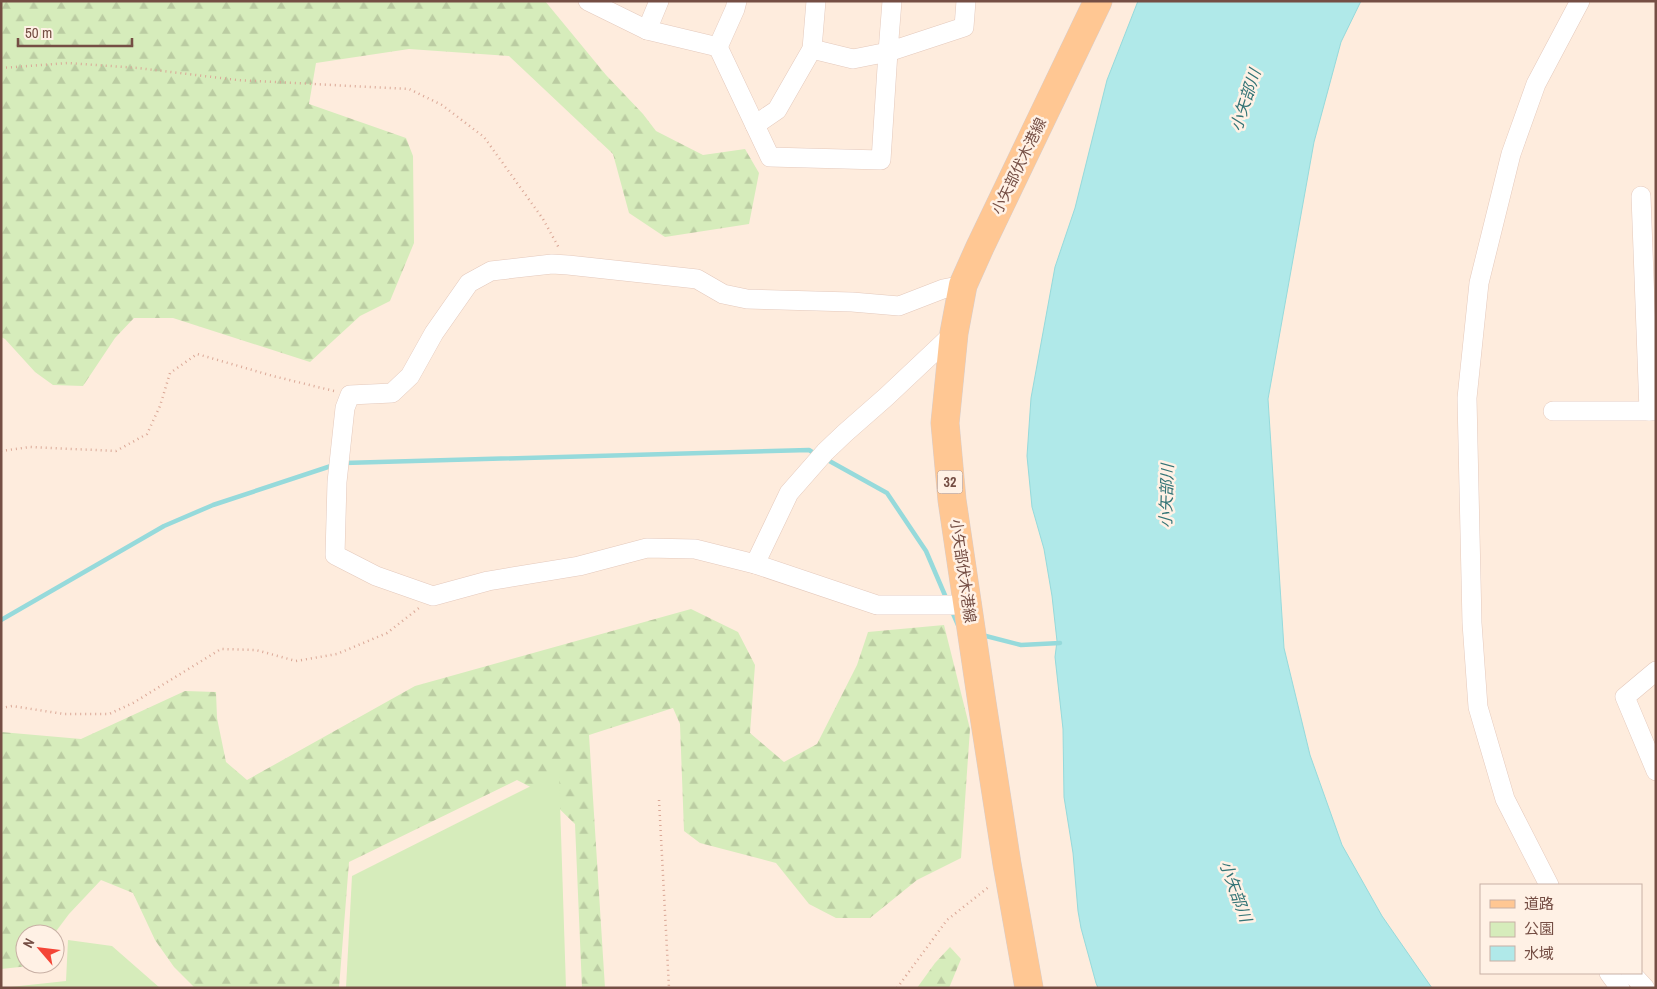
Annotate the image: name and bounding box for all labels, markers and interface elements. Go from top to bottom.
scale bar [18,15,131,47]
text: 50 m [25,22,52,43]
water label: 小矢部川 [1225,64,1266,134]
street label: 小矢部伏木港線 [986,114,1051,218]
water label: 小矢部川 [1154,462,1178,528]
road number: 32 [938,471,962,494]
street label: 小矢部伏木港線 [946,517,981,624]
water label: 小矢部川 [1215,857,1258,927]
legend [1480,884,1642,974]
text: 道路 [1524,893,1554,914]
text: 公園 [1524,918,1554,939]
north arrow [15,924,65,974]
text: N [19,935,38,951]
text: 水域 [1524,943,1554,964]

